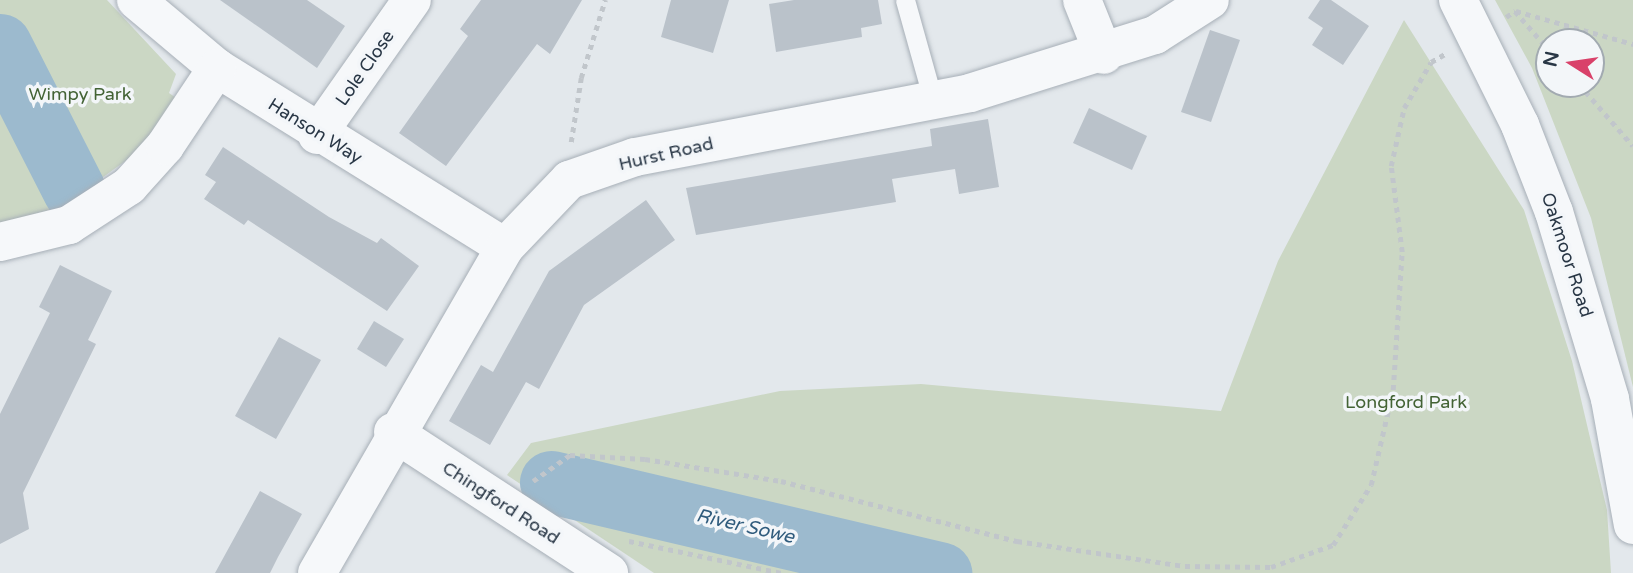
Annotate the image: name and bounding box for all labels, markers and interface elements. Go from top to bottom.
street label: Lole Close [331,26,399,110]
north arrow [1535,28,1605,98]
text: N [1539,49,1564,69]
park label: Wimpy Park [28,83,132,105]
street label: Hanson Way [264,93,366,169]
street label: Hurst Road [617,133,715,175]
street label: Oakmoor Road [1537,190,1597,320]
park label: Longford Park [1345,391,1467,413]
street label: Chingford Road [438,457,564,549]
water label: River Sowe [694,505,796,549]

